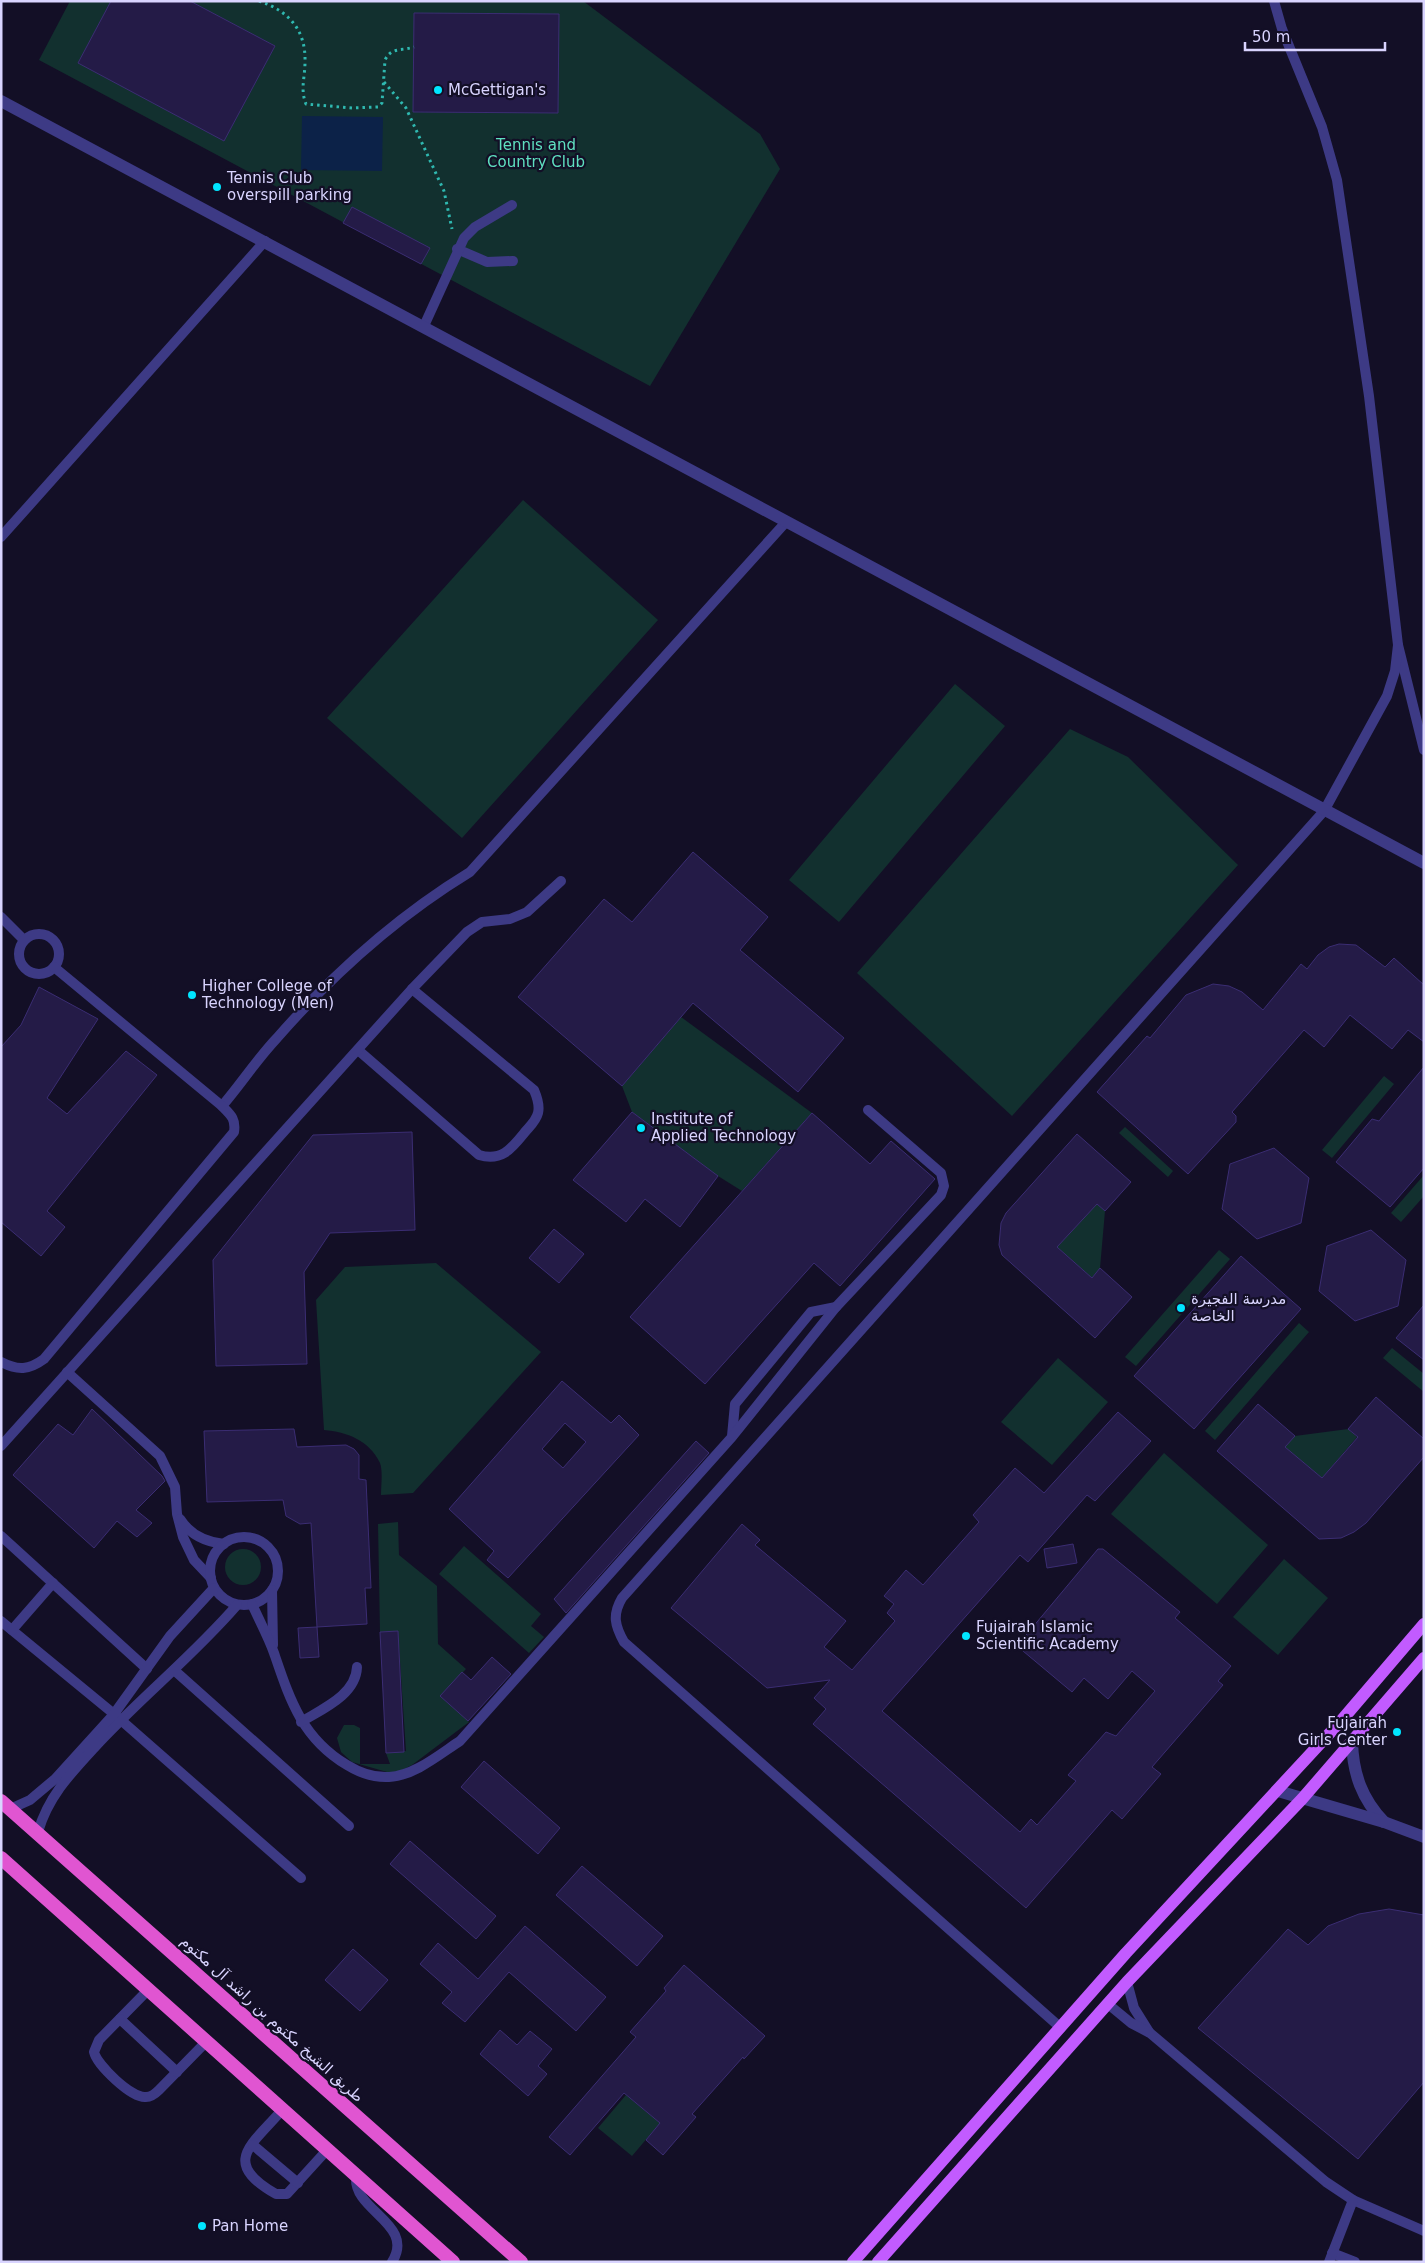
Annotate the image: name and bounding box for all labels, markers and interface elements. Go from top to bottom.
scale bar [1245,20,1385,52]
text: 50 m [1252,28,1290,46]
place label: McGettigan's [448,81,546,99]
marker: McGettigan's [432,84,444,96]
park label: Tennis and Country Club [487,136,585,171]
place label: Tennis Club overspill parking [226,169,352,204]
marker: Tennis Club overspill parking [211,181,223,193]
place label: Higher College of Technology (Men) [201,977,334,1012]
marker: Higher College of Technology (Men) [186,989,198,1001]
place label: Institute of Applied Technology [651,1110,796,1145]
marker: Institute of Applied Technology [635,1122,647,1134]
place label: مدرسة الفجيرة الخاصة [1191,1290,1286,1325]
marker: مدرسة الفجيرة الخاصة [1175,1302,1187,1314]
place label: Fujairah Islamic Scientific Academy [976,1618,1119,1653]
marker: Fujairah Islamic Scientific Academy [960,1630,972,1642]
place label: Fujairah Girls Center [1298,1714,1388,1749]
marker: Fujairah Girls Center [1391,1726,1403,1738]
street label: طريق الشيخ مكتوم بن راشد آل مكتوم [177,1932,367,2106]
place label: Pan Home [212,2217,288,2235]
marker: Pan Home [196,2220,208,2232]

